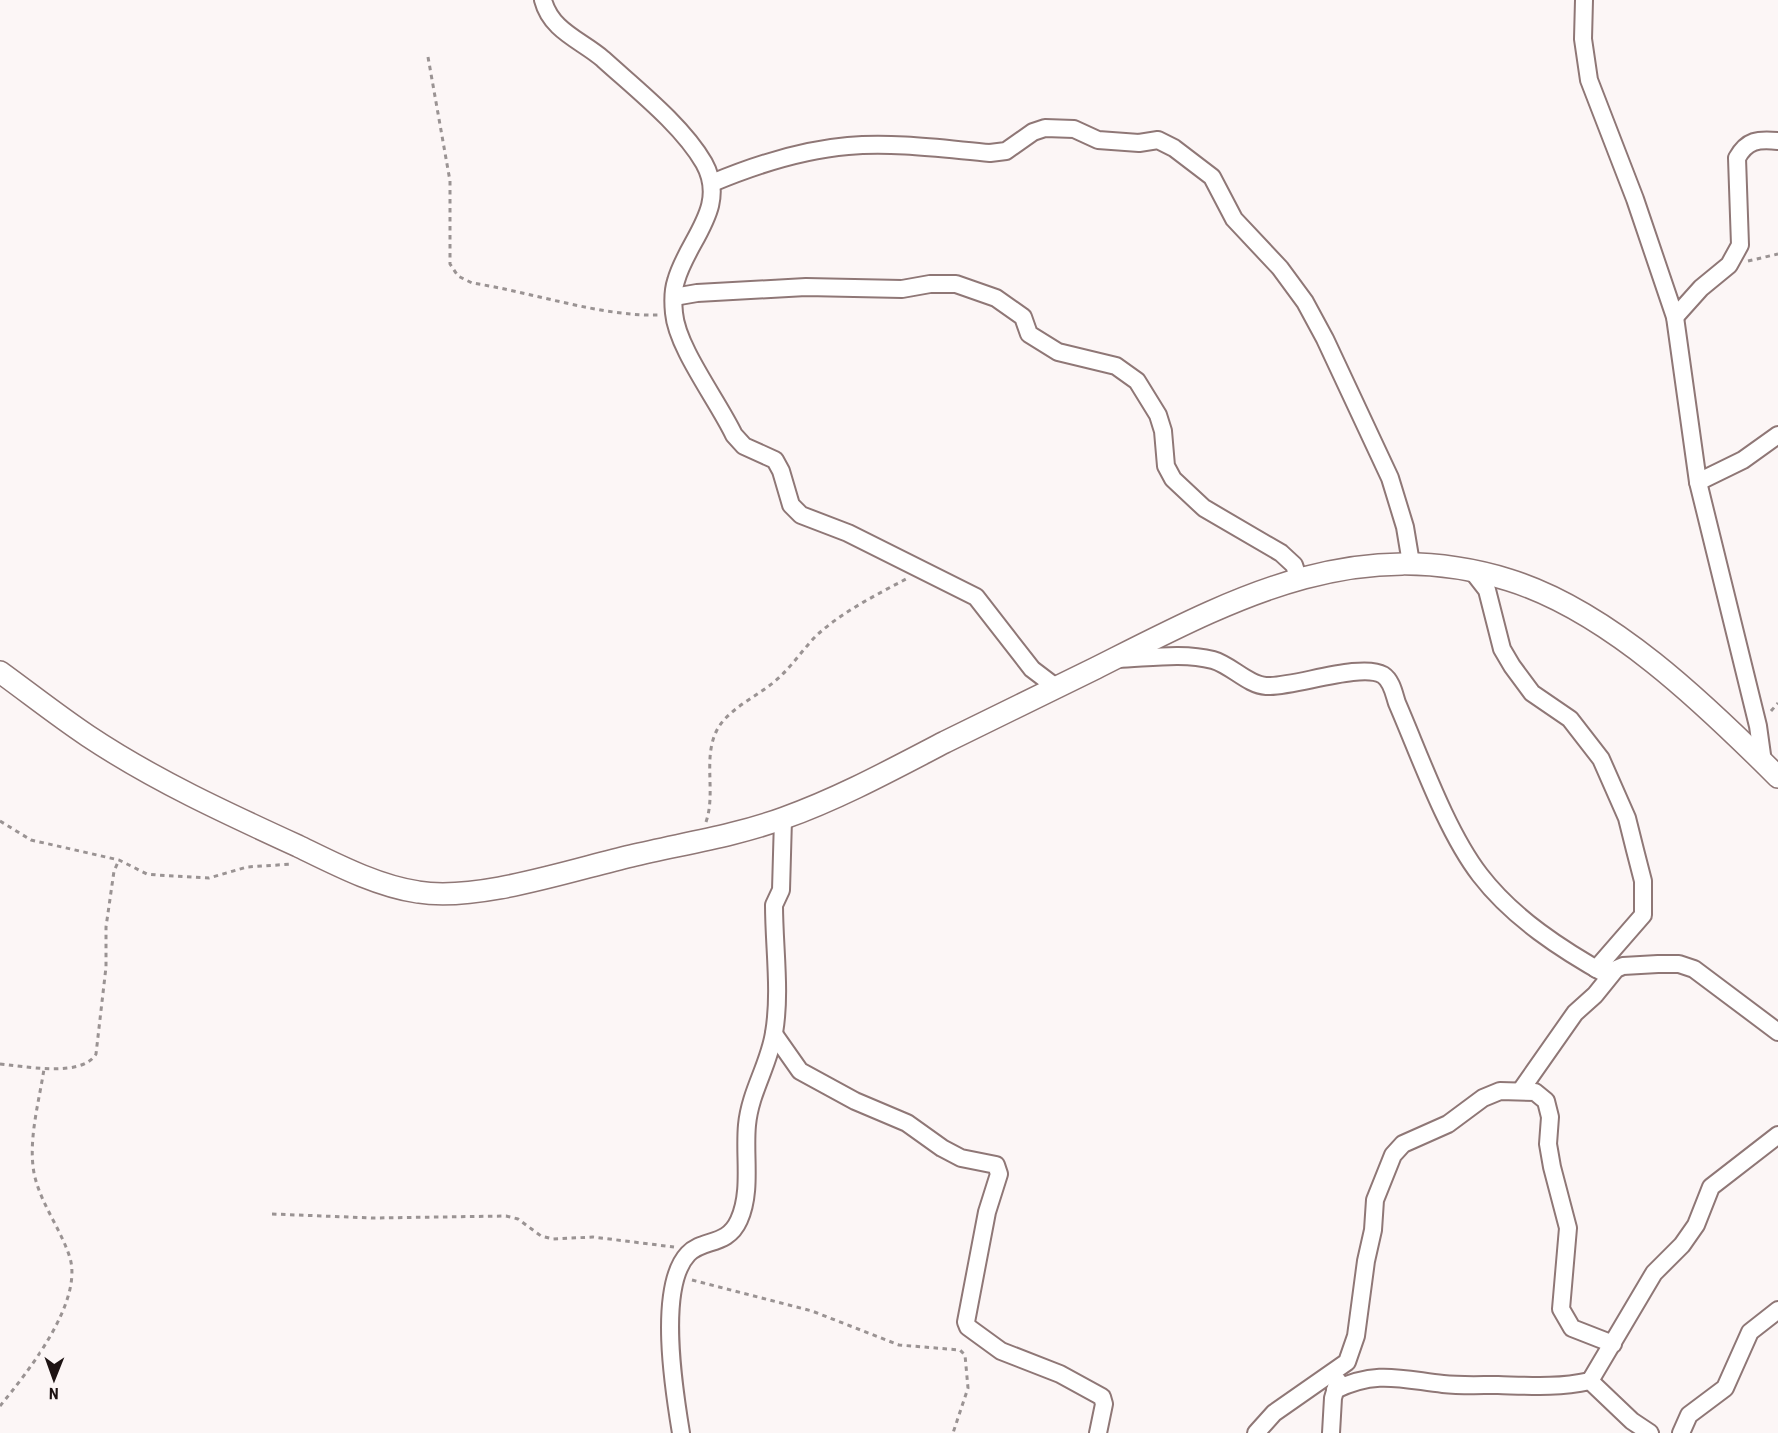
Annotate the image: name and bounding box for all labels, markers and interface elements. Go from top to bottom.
north arrow [24,1349,84,1409]
text: N [49,1384,59,1403]

